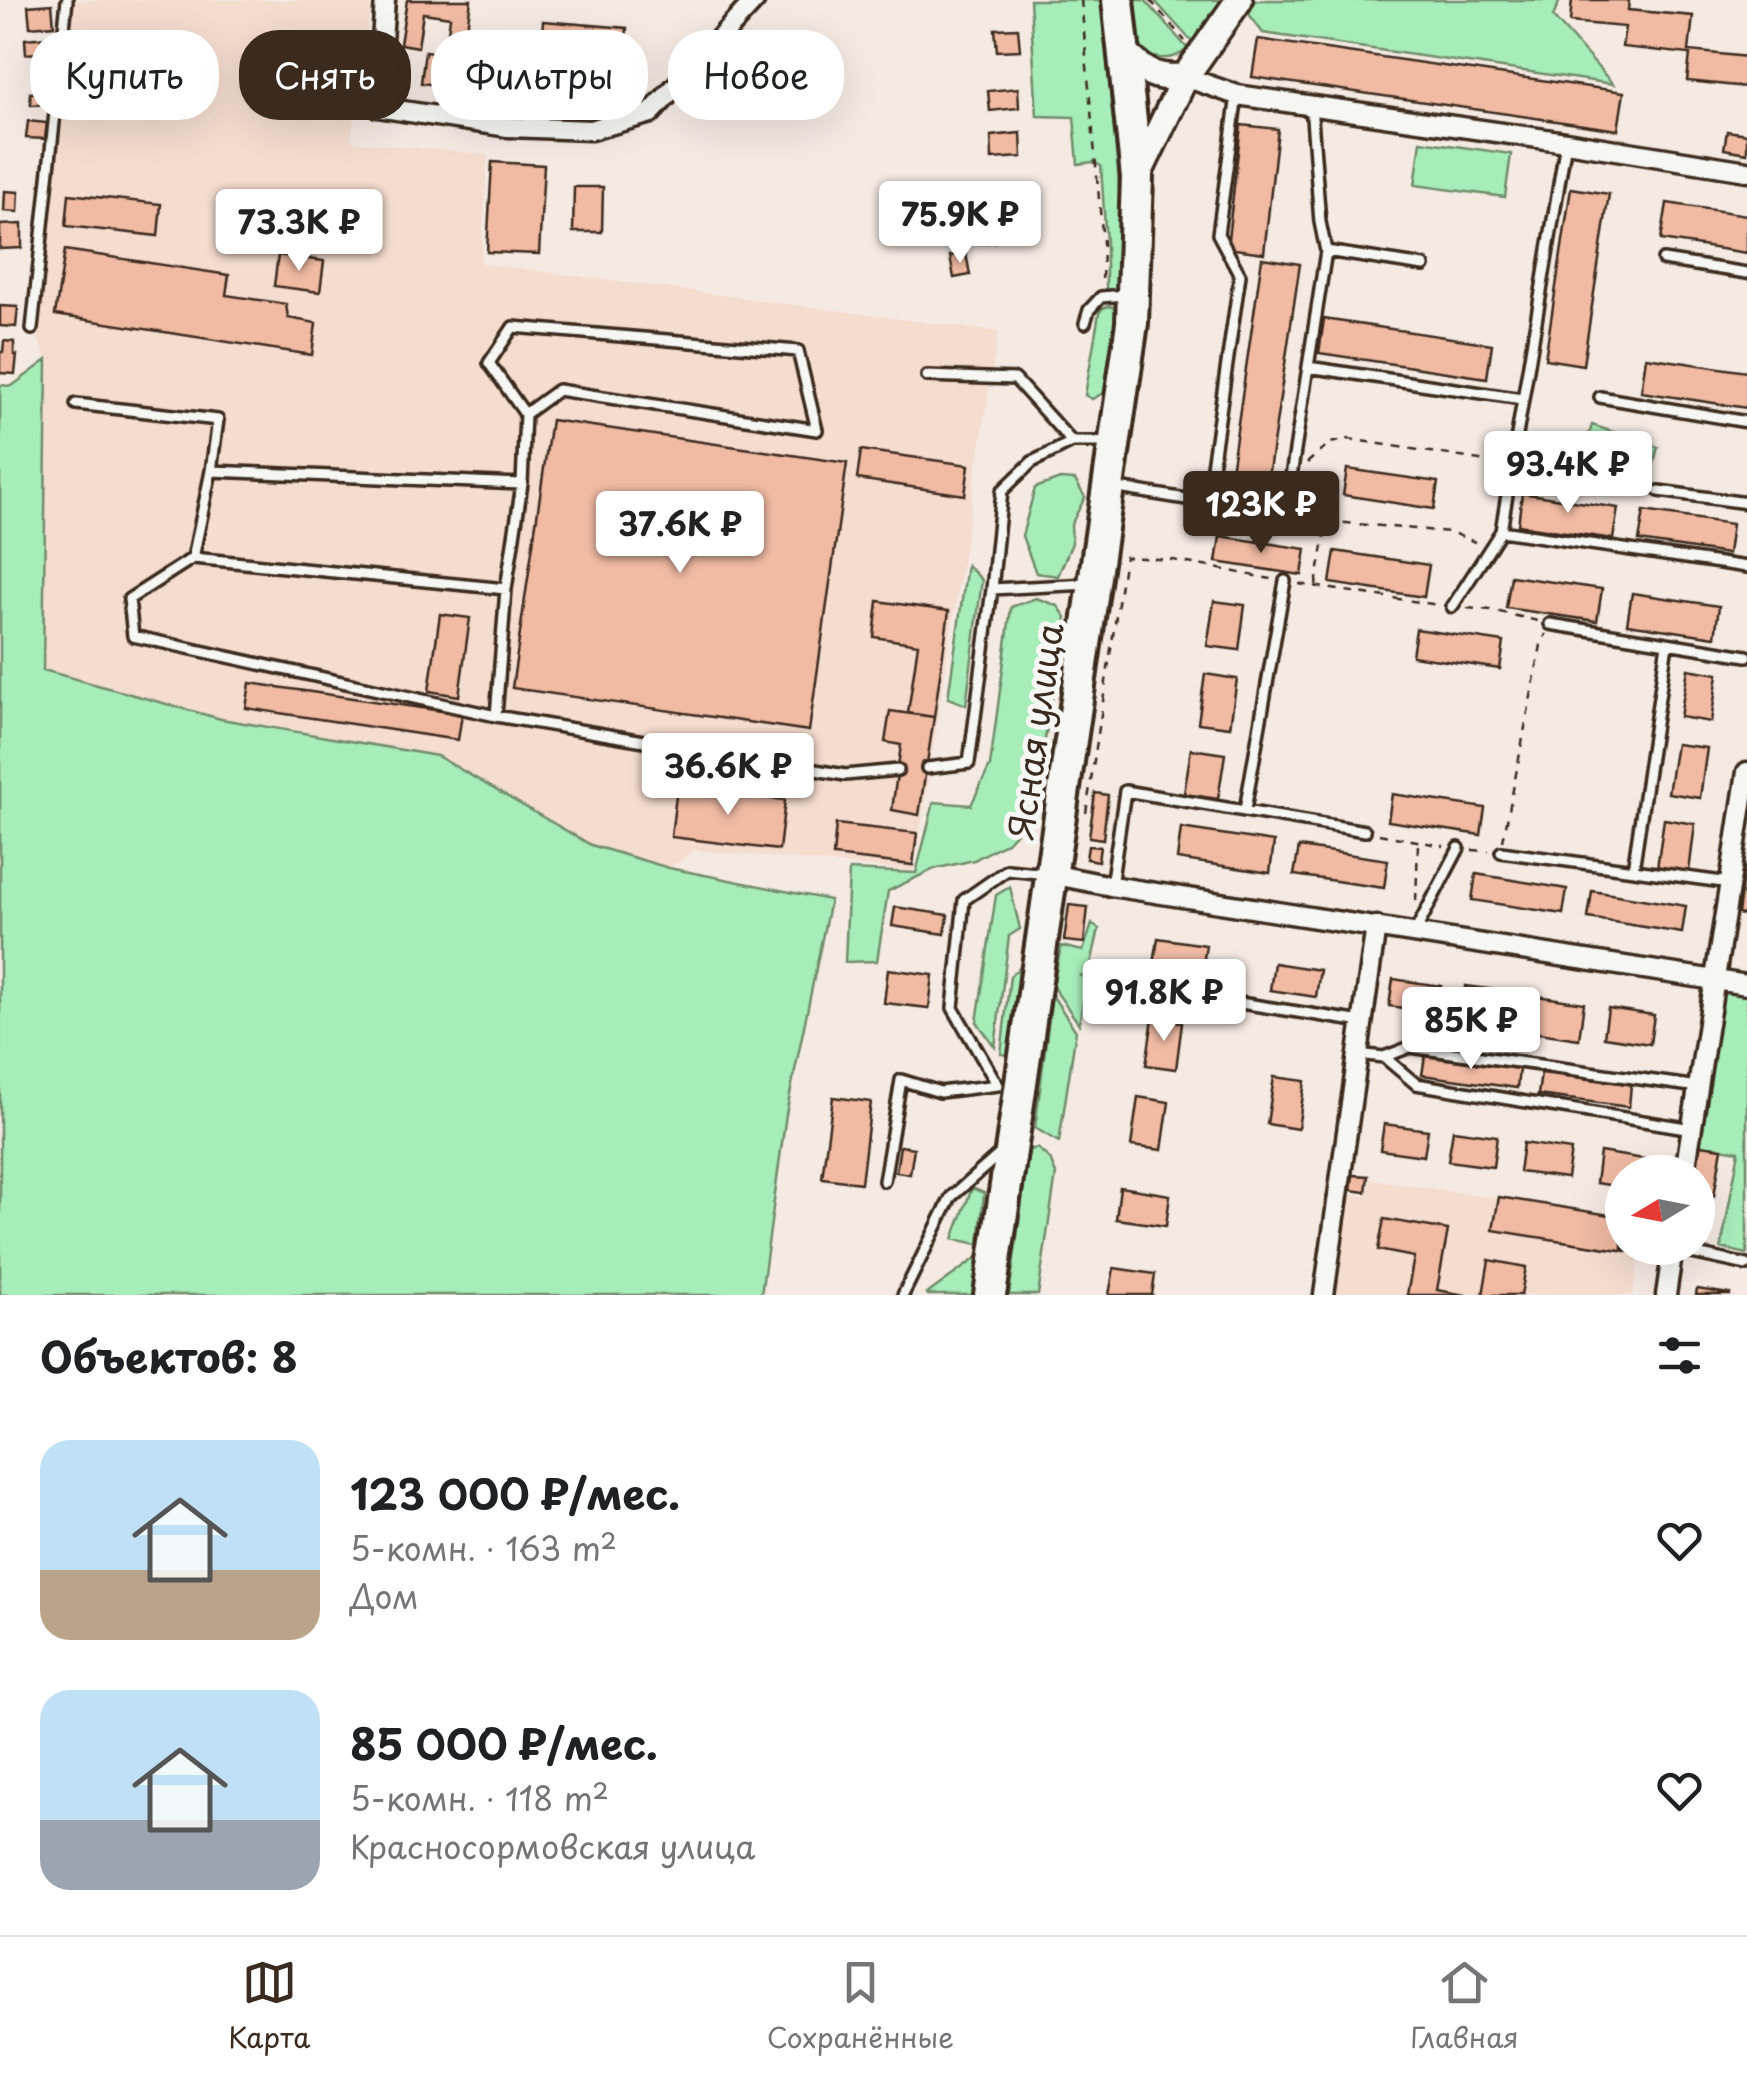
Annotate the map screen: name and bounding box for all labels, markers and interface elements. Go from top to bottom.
chip: Купить [30,30,219,120]
chip: Снять [239,30,411,120]
chip: Фильтры [431,30,648,120]
chip: Новое [668,30,844,120]
pin: 75.9K ₽ [868,181,1052,266]
pin: 73.3K ₽ [207,189,391,274]
text: 75.9K ₽ [901,189,1019,237]
text: 73.3K ₽ [238,197,360,245]
pin: 93.4K ₽ [1476,431,1660,516]
text: 93.4K ₽ [1506,439,1630,487]
pin: 123K ₽ [1180,471,1342,556]
text: 123K ₽ [1205,479,1317,527]
pin: 37.6K ₽ [588,491,772,576]
text: 37.6K ₽ [618,499,742,547]
street label: Ясная улица [993,619,1075,843]
pin: 36.6K ₽ [636,733,820,818]
text: 36.6K ₽ [664,741,792,789]
pin: 91.8K ₽ [1072,959,1256,1044]
text: 91.8K ₽ [1105,967,1223,1015]
pin: 85K ₽ [1401,987,1541,1072]
text: 85K ₽ [1424,995,1518,1043]
north arrow [1605,1155,1715,1265]
map controls [1605,1155,1715,1265]
text: Объектов: 8 [40,1324,298,1387]
icon: filters [1652,1328,1707,1383]
text: 123 000 ₽/мес. [350,1461,680,1524]
icon: home [120,1480,240,1600]
icon: heart [1652,1513,1707,1568]
text: 5-комн. · 163 m² [350,1524,617,1572]
text: Дом [350,1572,419,1620]
text: 85 000 ₽/мес. [350,1711,658,1774]
icon: home [120,1730,240,1850]
icon: heart [1652,1763,1707,1818]
text: 5-комн. · 118 m² [350,1774,609,1822]
text: Красносормовская улица [350,1822,755,1870]
tab: Карта [228,1955,310,2058]
tab: Сохранённые [767,1955,954,2058]
tab: Главная [1410,1955,1519,2058]

